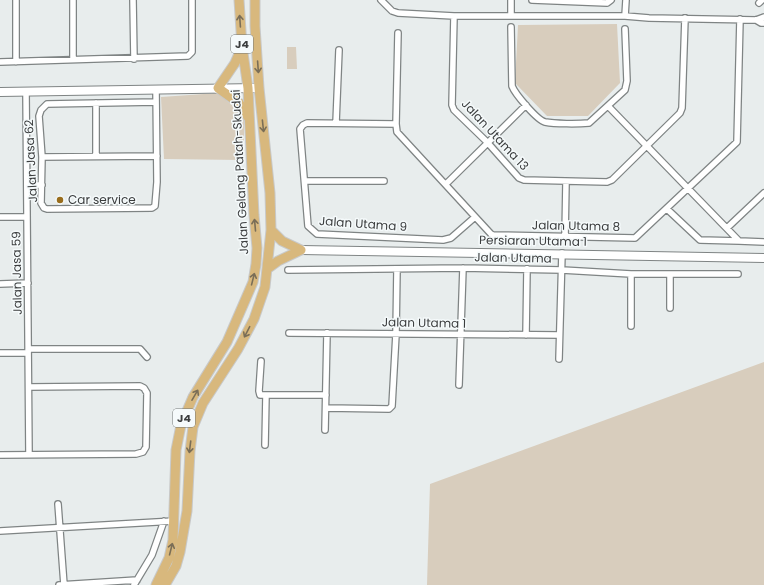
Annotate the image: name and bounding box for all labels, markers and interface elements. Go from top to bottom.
one-way arrow [237,15,244,28]
road number: J4 [231,35,253,53]
one-way arrow [254,60,261,73]
street label: Jalan Gelang Patah-Skudai [227,89,252,255]
street label: Jalan Utama 13 [458,95,533,174]
street label: Jalan Jasa 62 [20,119,41,203]
one-way arrow [259,119,267,132]
place label: Car service [68,191,136,208]
marker: Car service [55,195,65,205]
street label: Jalan Utama 9 [318,212,408,235]
street label: Jalan Utama 8 [532,216,620,235]
one-way arrow [252,219,259,232]
street label: Jalan Jasa 59 [7,231,26,315]
street label: Persiaran Utama 1 [479,231,587,250]
street label: Jalan Utama [474,248,552,267]
one-way arrow [250,273,257,286]
street label: Jalan Utama 1 [382,313,466,332]
one-way arrow [243,326,250,338]
one-way arrow [191,389,199,401]
road number: J4 [173,409,195,427]
one-way arrow [187,440,194,453]
one-way arrow [167,543,175,556]

